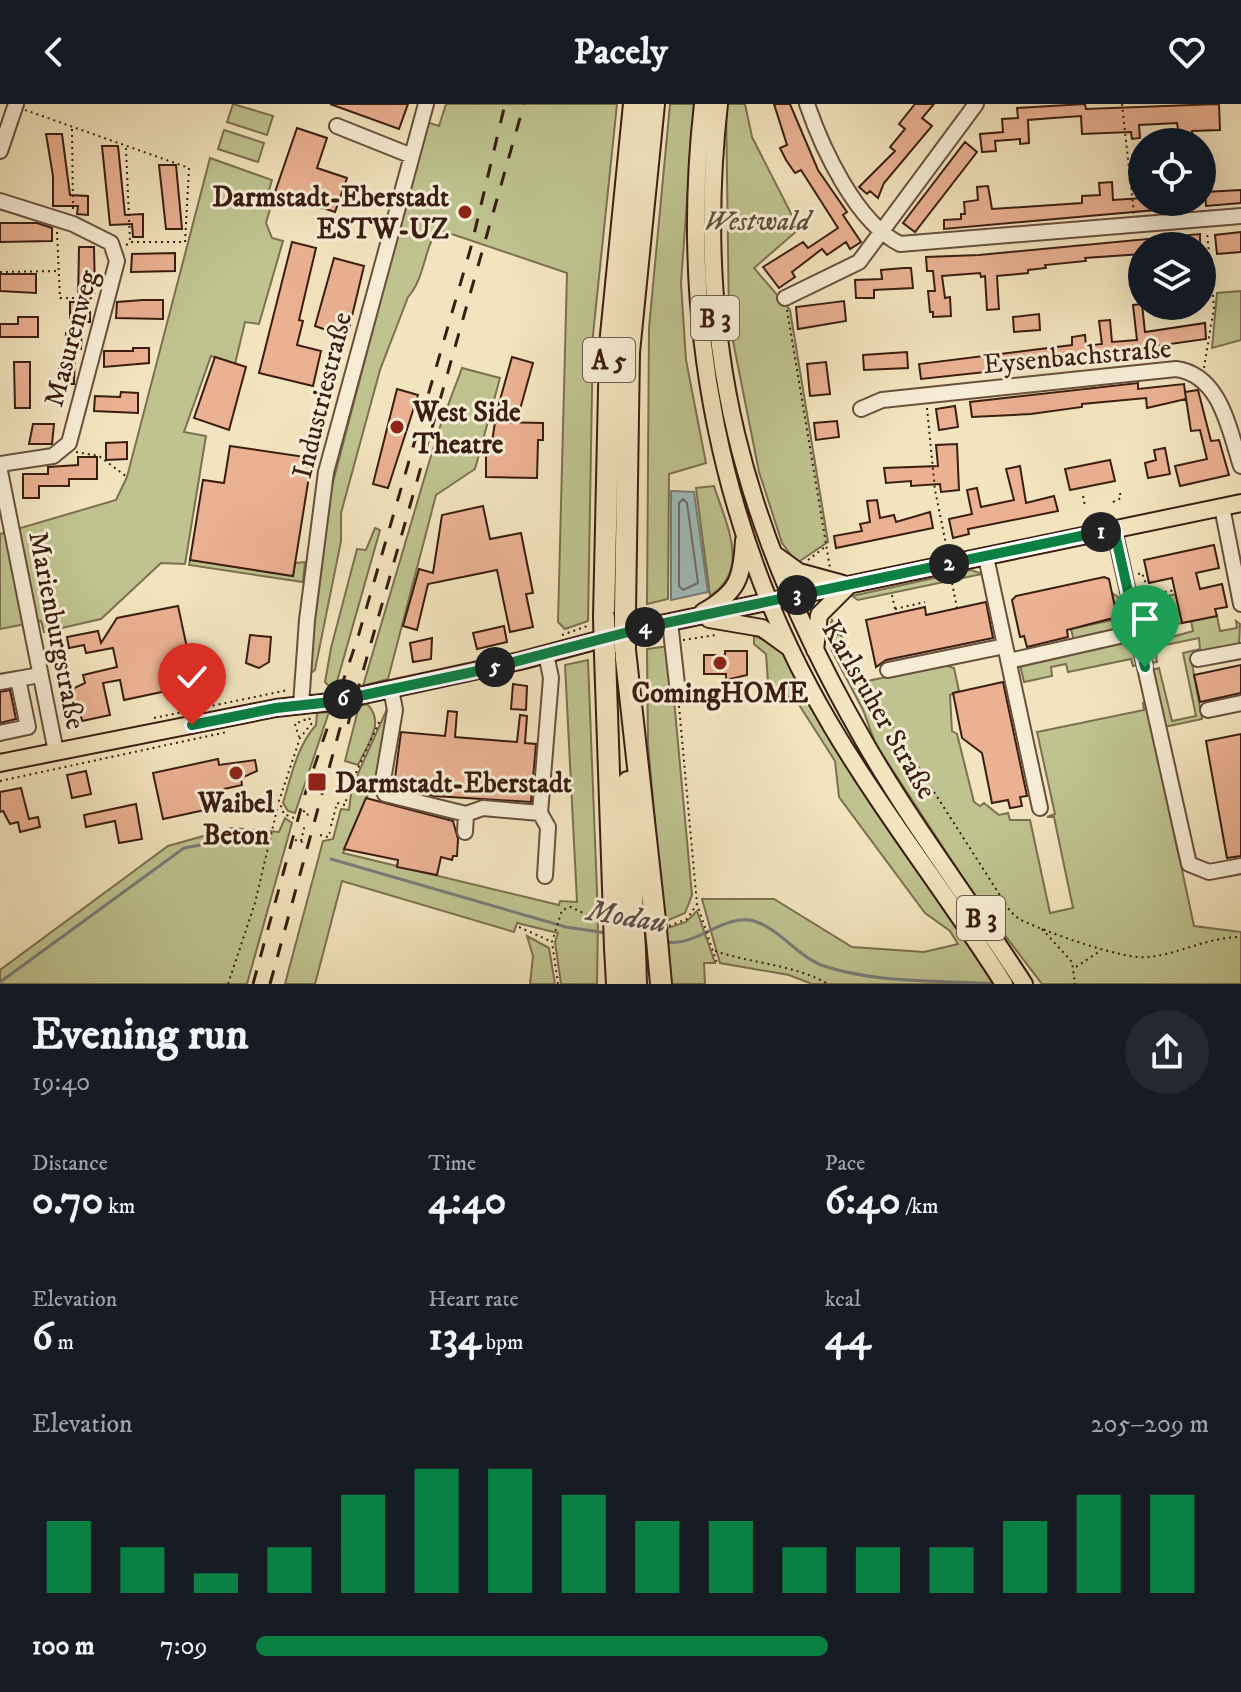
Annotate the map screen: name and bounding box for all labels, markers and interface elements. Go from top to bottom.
icon: back [32,30,76,74]
text: Pacely [573,30,668,75]
icon: heart [1165,30,1209,74]
map controls [1128,128,1216,320]
button: locate [1128,128,1216,216]
place label: Darmstadt-Eberstadt ESTW-UZ [212,180,449,247]
marker: Darmstadt-Eberstadt ESTW-UZ [456,203,474,221]
park label: Westwald [704,204,814,239]
button: layers [1128,232,1216,320]
street label: Masurenweg [36,266,107,411]
road number: B 3 [691,296,739,340]
street label: Industriestraße [285,309,360,482]
street label: Eysenbachstraße [981,331,1173,382]
road number: A 5 [583,338,635,382]
place label: West Side Theatre [412,395,521,462]
marker: West Side Theatre [388,418,406,436]
pin: 1 [1081,512,1121,552]
text: 1 [1097,518,1105,545]
street label: Marienburgstraße [20,528,93,732]
pin: 2 [929,544,969,584]
text: 2 [944,550,954,577]
pin: 3 [777,575,817,615]
text: 3 [793,581,801,608]
pin [1111,585,1179,667]
icon: arrive [1123,597,1167,641]
pin: 4 [625,607,665,647]
text: 4 [639,613,651,640]
street label: Karlsruher Straße [813,614,944,805]
pin [158,643,226,725]
pin: 5 [475,647,515,687]
text: 5 [490,653,500,680]
marker: ComingHOME [711,654,729,672]
icon: check [170,655,214,699]
place label: ComingHOME [632,676,809,711]
pin: 6 [323,679,363,719]
text: 6 [337,685,349,712]
marker: Waibel Beton [227,764,245,782]
place label: Darmstadt-Eberstadt [335,766,572,801]
marker: Darmstadt-Eberstadt [306,771,328,793]
place label: Waibel Beton [197,786,275,853]
water label: Modau [582,893,669,942]
road number: B 3 [957,896,1005,940]
text: Evening run [32,1008,249,1063]
button: share [1125,1010,1209,1094]
text: 19:40 [32,1066,90,1099]
text: Distance [32,1150,108,1177]
text: Time [428,1150,476,1177]
text: Pace [825,1150,865,1177]
text: 0.70 [32,1177,103,1227]
text: 4:40 [428,1177,506,1227]
text: 6:40 [825,1177,900,1227]
text: km [103,1193,135,1220]
text: /km [900,1193,939,1220]
text: Elevation [32,1286,117,1313]
text: Heart rate [428,1286,519,1313]
text: kcal [825,1286,861,1313]
text: 6 [32,1313,53,1363]
text: 134 [428,1313,481,1363]
text: 44 [825,1313,871,1363]
text: m [53,1329,74,1356]
text: bpm [481,1329,524,1356]
text: Elevation [32,1408,133,1441]
text: 205–209 m [1091,1408,1209,1441]
text: 100 m [32,1630,95,1663]
text: 7:09 [160,1630,207,1663]

